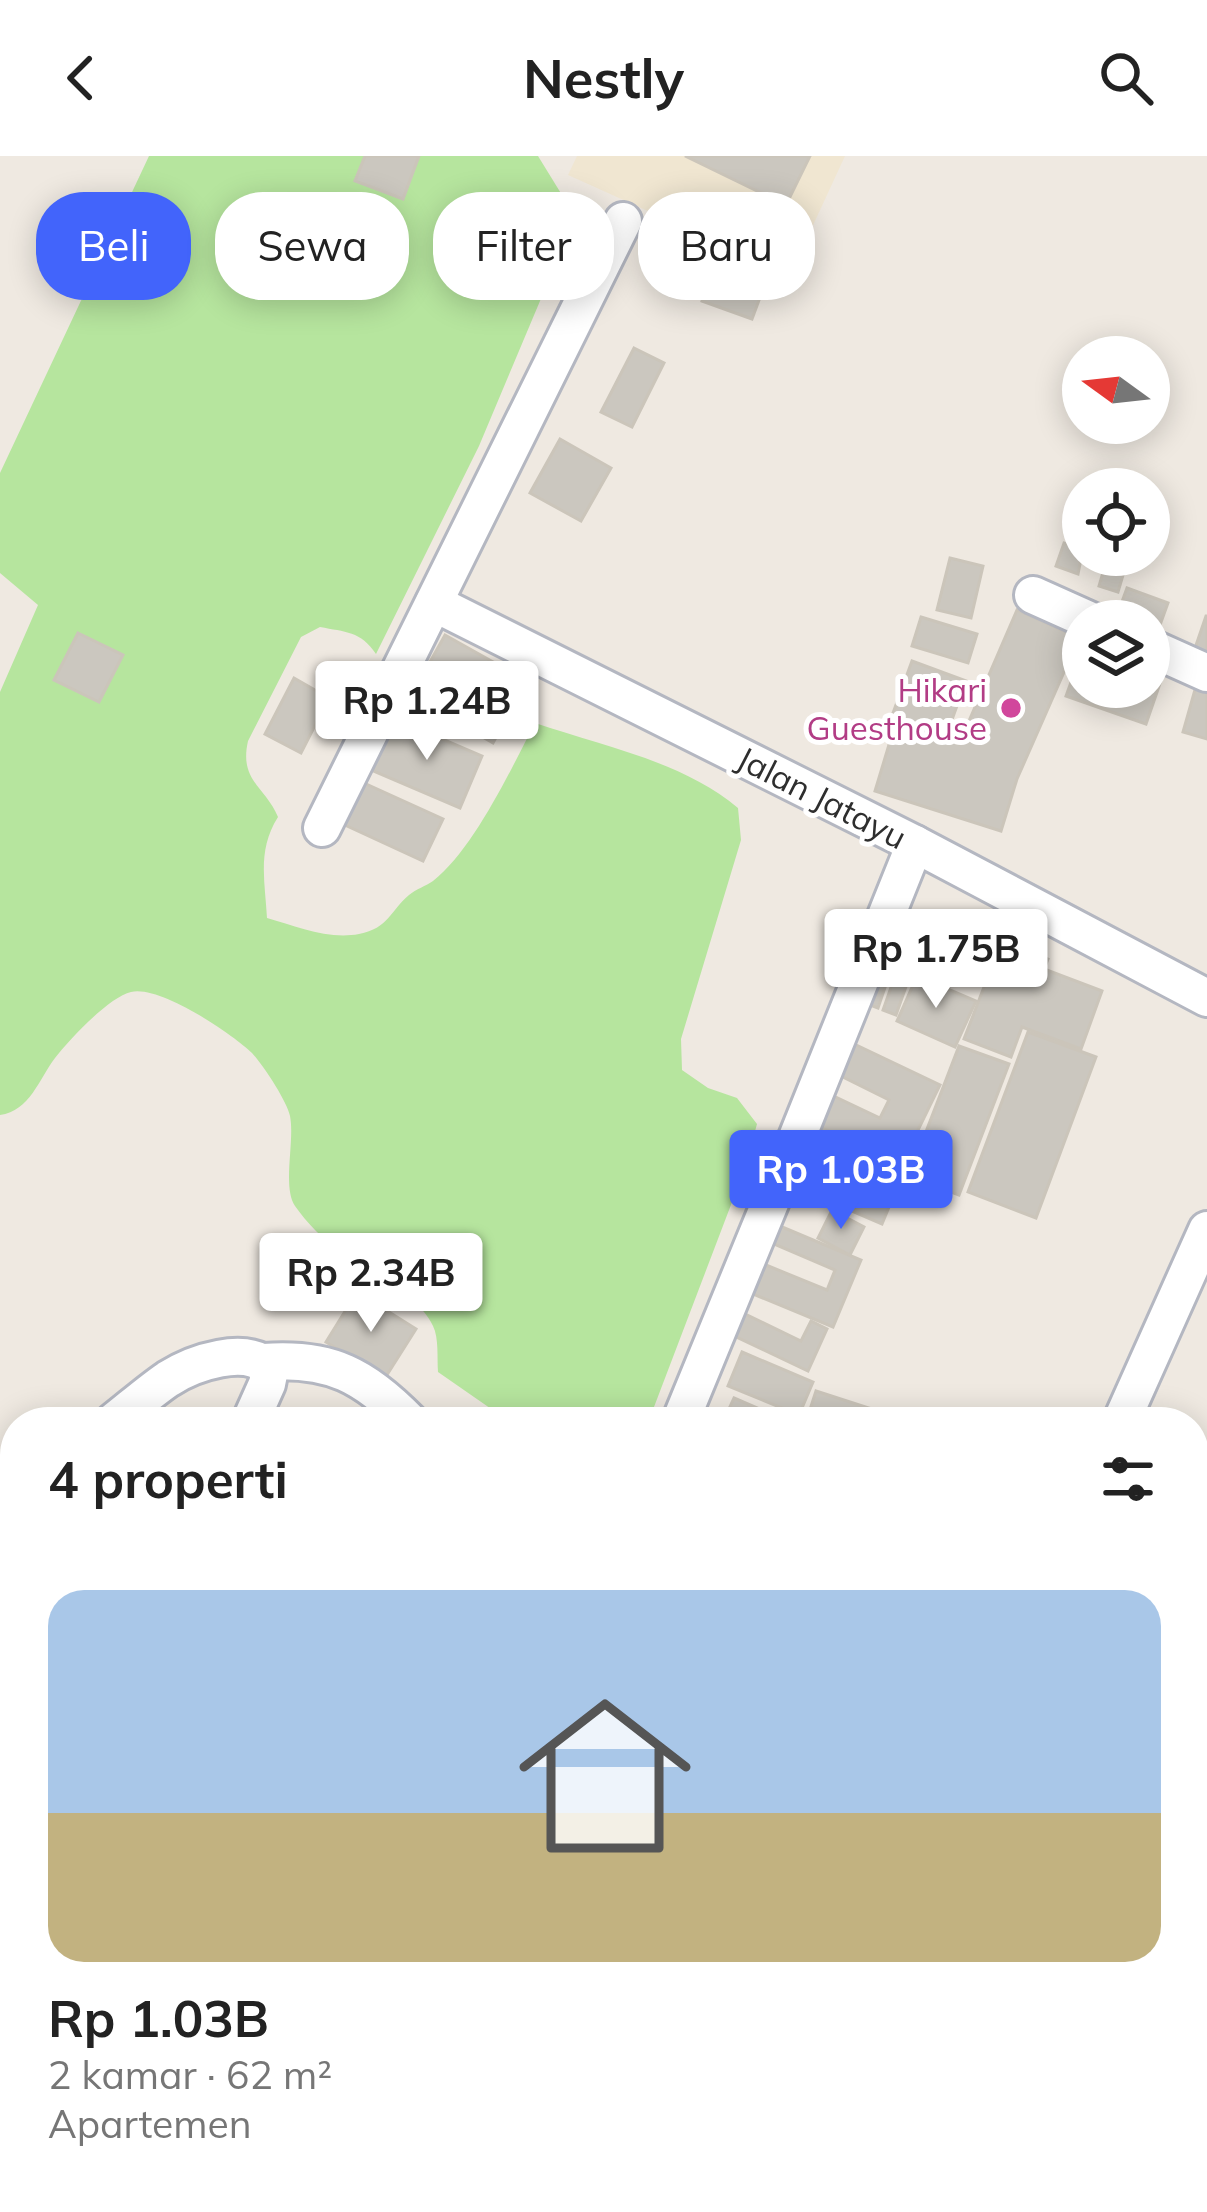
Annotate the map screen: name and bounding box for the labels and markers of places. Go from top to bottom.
pin: Rp 1.24B [303,661,551,763]
place label: Hikari Guesthouse [807,669,987,748]
marker: Hikari Guesthouse [998,695,1024,721]
pin: Rp 1.75B [812,909,1060,1011]
pin: Rp 1.03B [717,1130,965,1232]
pin: Rp 2.34B [247,1233,495,1335]

